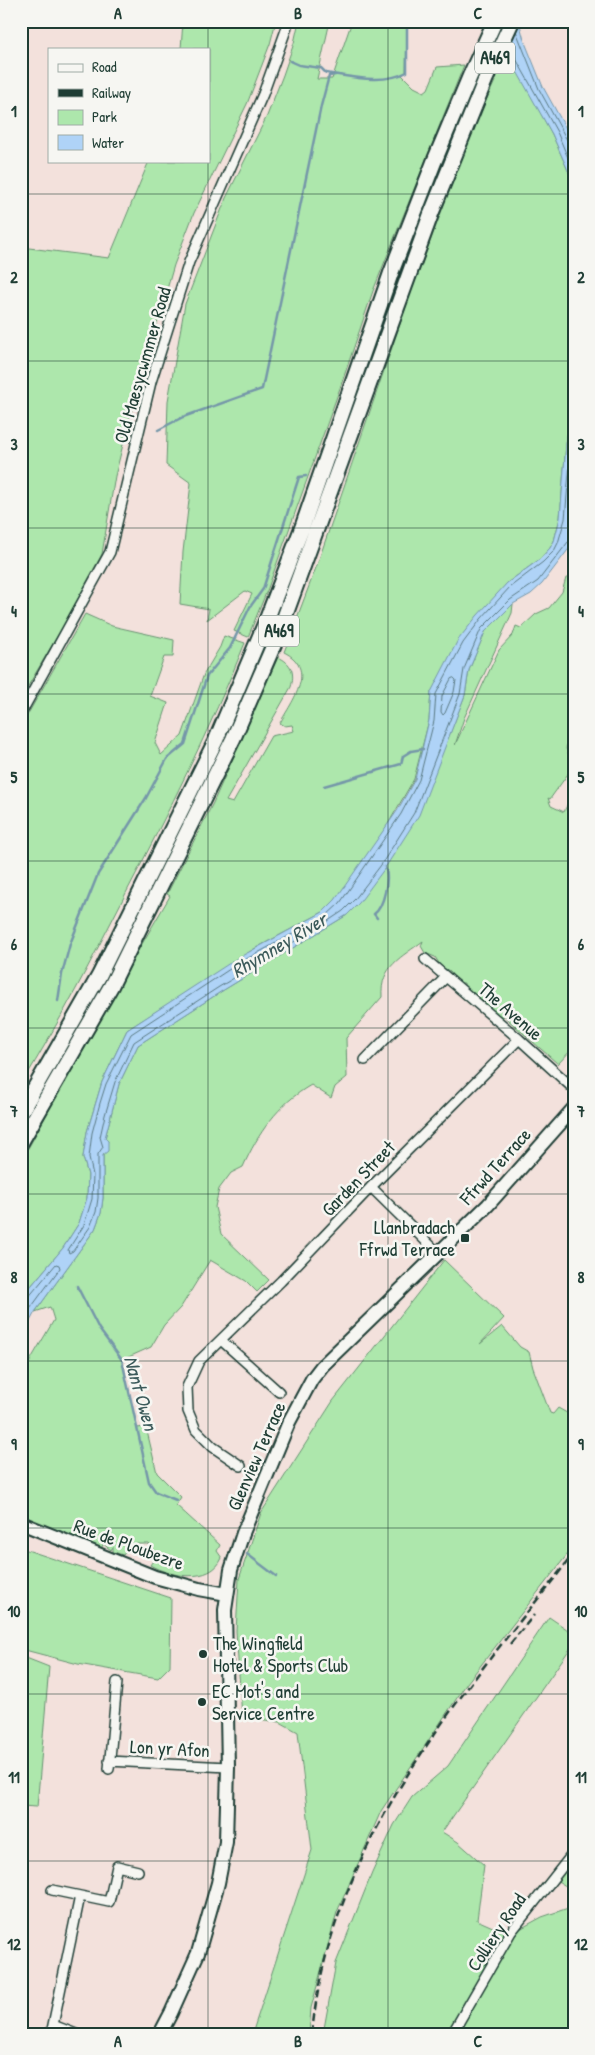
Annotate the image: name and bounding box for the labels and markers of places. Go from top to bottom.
place label: Llanbradach Ffrwd Terrace [359,1214,455,1262]
marker: Llanbradach Ffrwd Terrace [459,1232,471,1244]
place label: The Wingfield Hotel & Sports Club [213,1630,349,1678]
marker: The Wingfield Hotel & Sports Club [197,1648,209,1660]
place label: EC Mot's and Service Centre [212,1678,315,1726]
marker: EC Mot's and Service Centre [196,1696,208,1708]

